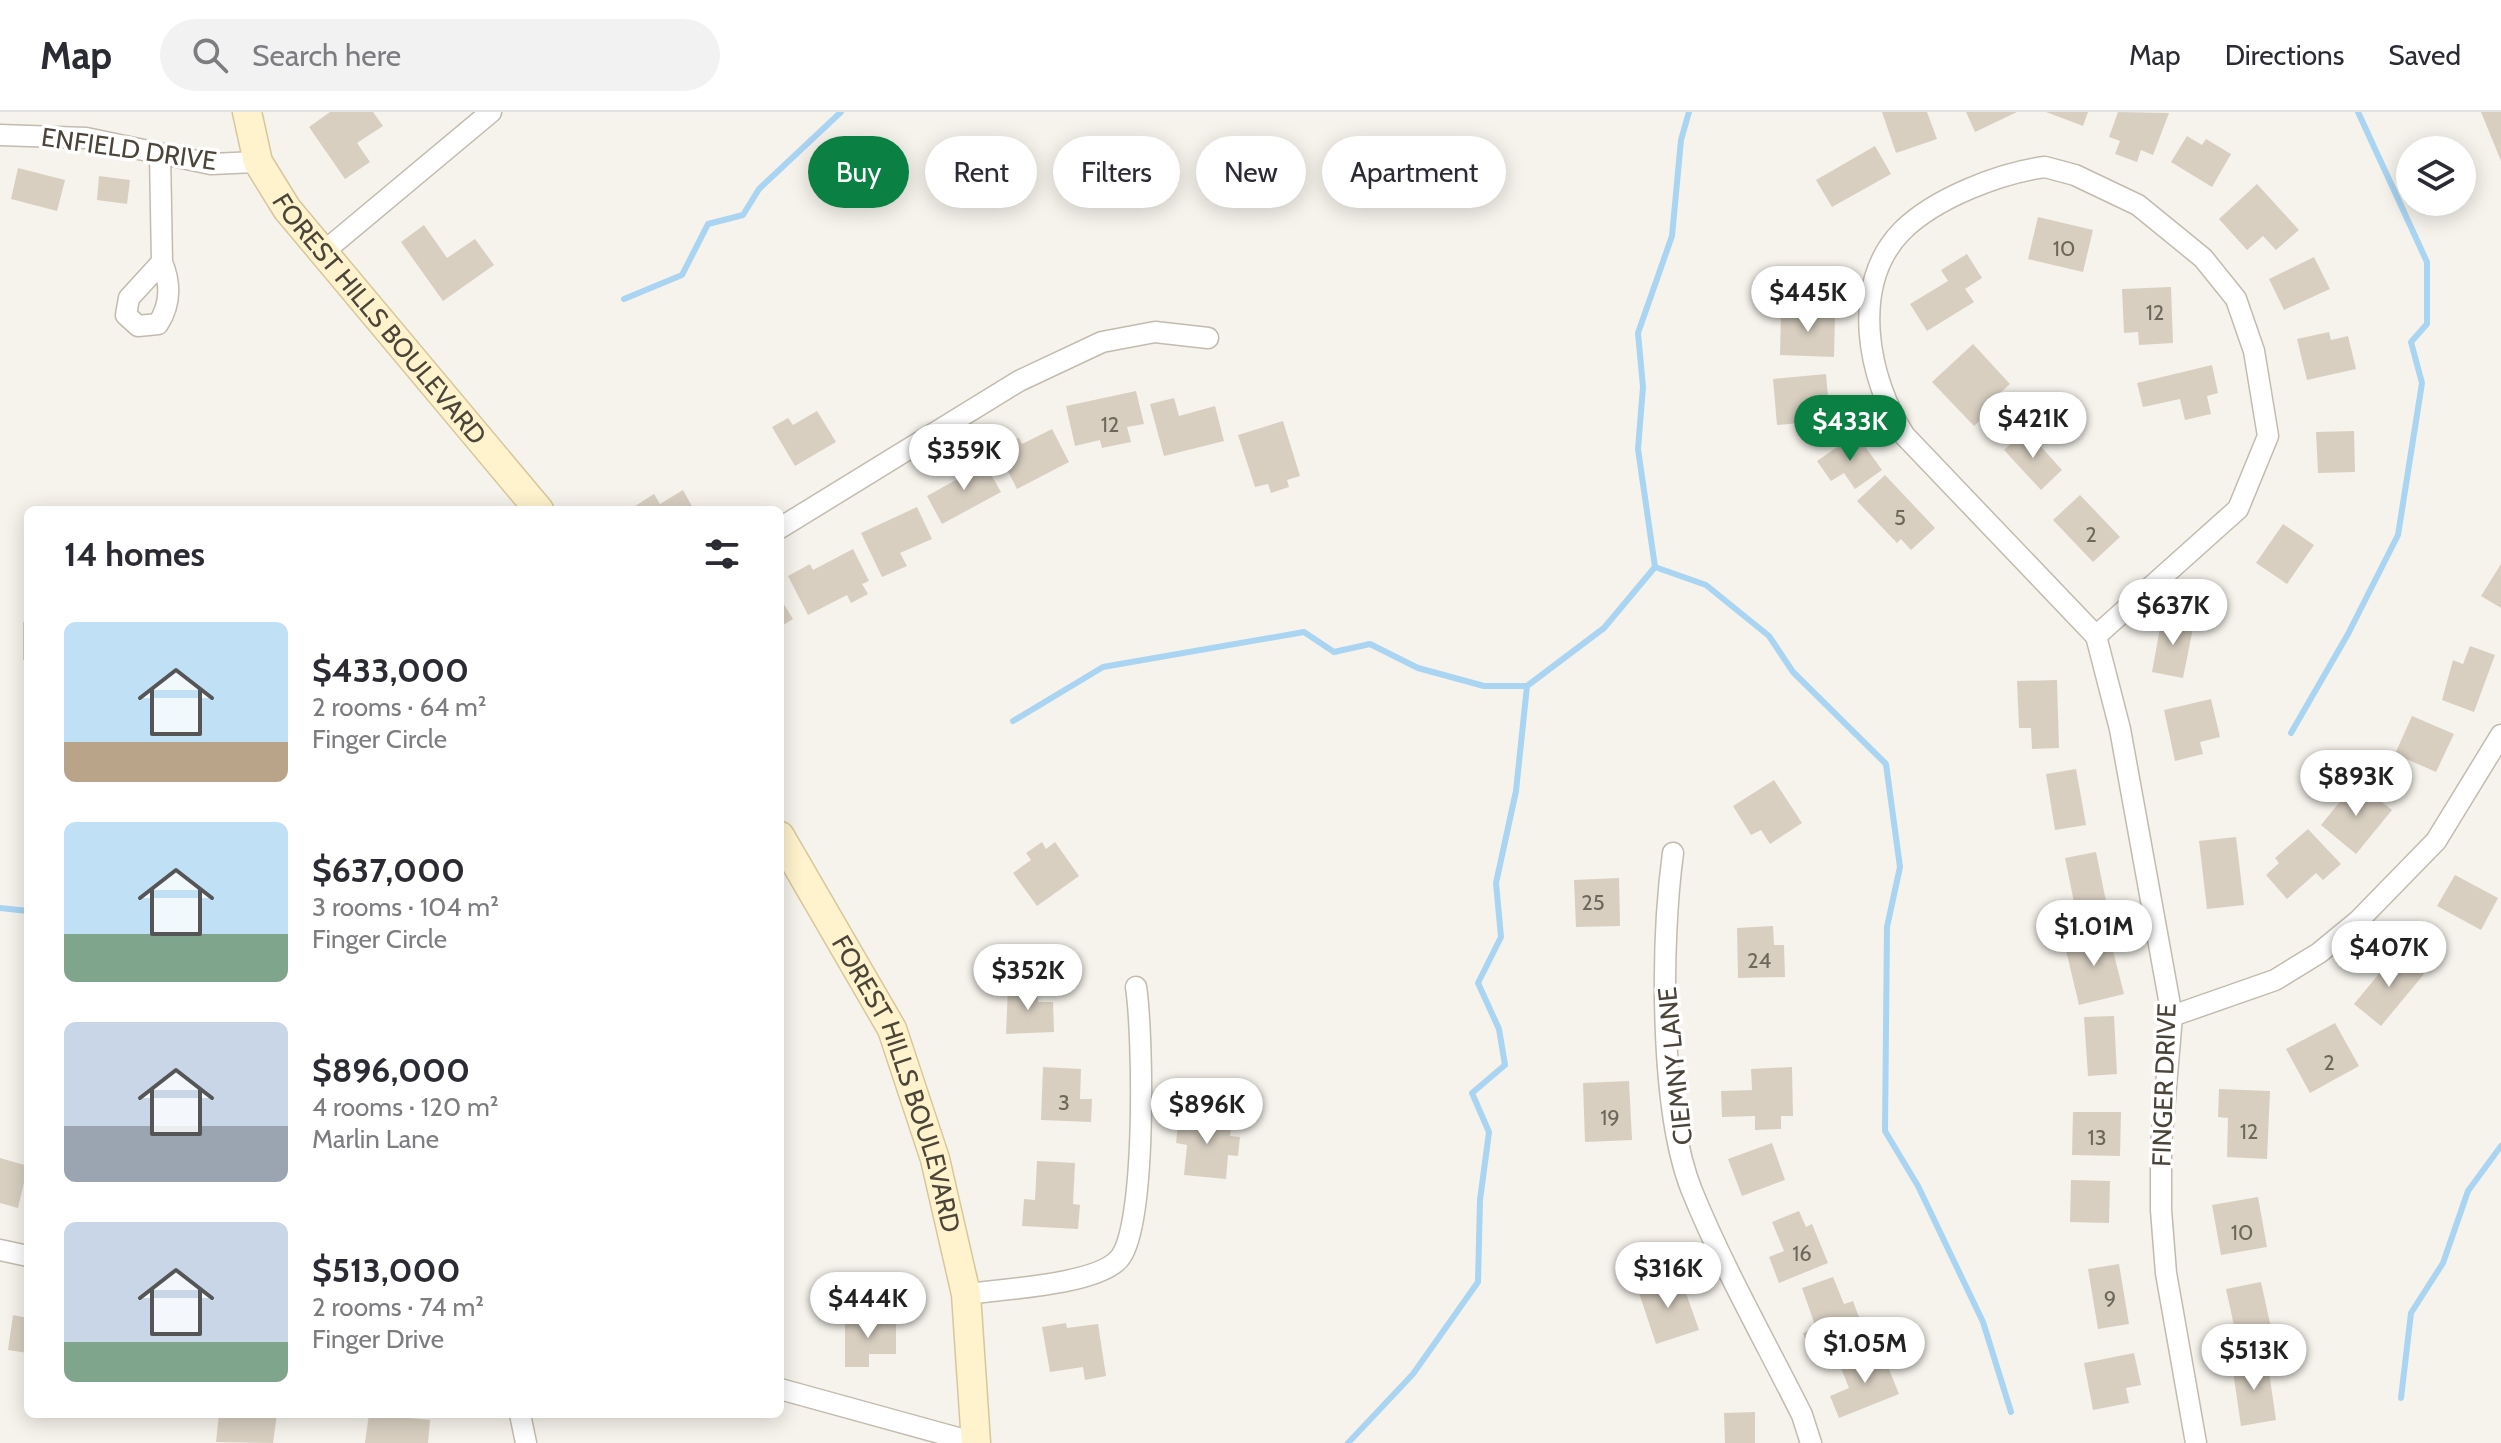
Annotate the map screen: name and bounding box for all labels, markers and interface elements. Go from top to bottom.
search box [160,19,720,91]
text: Map [40,32,112,79]
icon: search [188,33,232,77]
text: Search here [252,37,401,74]
text: Map [2129,38,2181,72]
text: Directions [2225,38,2344,72]
text: Saved [2388,38,2461,72]
street label: ENFIELD DRIVE [39,121,219,177]
chip: Buy [808,136,909,208]
chip: Rent [925,136,1037,208]
chip: Filters [1053,136,1180,208]
chip: New [1196,136,1306,208]
chip: Apartment [1322,136,1506,208]
map controls [2396,136,2476,216]
button: layers [2396,136,2476,216]
street label: FOREST HILLS BOULEVARD [265,188,493,451]
house number: 10 [2053,235,2075,262]
pin: $445K [1752,266,1864,334]
text: $445K [1769,276,1847,308]
house number: 12 [2146,299,2164,326]
pin: $421K [1977,392,2089,460]
pin: $433K [1794,395,1906,463]
text: $421K [1998,402,2068,434]
text: $433K [1812,405,1888,437]
house number: 12 [1101,411,1119,438]
pin: $359K [908,424,1020,492]
text: $359K [927,434,1001,466]
house number: 5 [1894,504,1906,531]
house number: 2 [2085,521,2097,548]
icon: filters [700,532,744,576]
text: 14 homes [64,533,205,575]
pin: $637K [2117,579,2229,647]
text: $637K [2136,589,2210,621]
text: $433,000 [312,649,469,691]
icon: home [128,654,224,750]
text: 2 rooms · 64 m² [312,691,487,723]
text: Finger Circle [312,723,447,755]
pin: $893K [2300,750,2412,818]
text: $893K [2318,760,2394,792]
text: $637,000 [312,849,465,891]
icon: home [128,854,224,950]
house number: 25 [1581,889,1605,916]
text: 3 rooms · 104 m² [312,891,499,923]
pin: $1.01M [2029,900,2159,968]
text: $1.01M [2054,910,2134,942]
pin: $407K [2333,921,2445,989]
text: Finger Circle [312,923,447,955]
street label: FOREST HILLS BOULEVARD [825,929,967,1235]
text: $407K [2349,931,2429,963]
pin: $352K [972,944,1084,1012]
house number: 24 [1747,947,1771,974]
text: $352K [991,954,1065,986]
street label: CIEMNY LANE [1651,985,1699,1147]
street label: FINGER DRIVE [2145,1003,2183,1167]
text: $896,000 [312,1049,470,1091]
house number: 2 [2323,1049,2335,1076]
icon: home [128,1054,224,1150]
pin: $896K [1151,1078,1263,1146]
text: $896K [1169,1088,1245,1120]
house number: 3 [1058,1089,1070,1116]
text: 4 rooms · 120 m² [312,1091,498,1123]
house number: 19 [1600,1104,1620,1131]
house number: 12 [2240,1118,2258,1145]
text: Marlin Lane [312,1123,439,1155]
house number: 13 [2087,1124,2107,1151]
house number: 10 [2231,1219,2253,1246]
house number: 16 [1792,1240,1812,1267]
pin: $316K [1612,1242,1724,1310]
text: $513,000 [312,1249,460,1291]
text: $316K [1633,1252,1703,1284]
icon: home [128,1254,224,1350]
pin: $444K [812,1272,924,1340]
text: $444K [828,1282,908,1314]
house number: 9 [2104,1285,2116,1312]
text: 2 rooms · 74 m² [312,1291,484,1323]
pin: $1.05M [1800,1317,1930,1385]
text: Finger Drive [312,1323,444,1355]
pin: $513K [2198,1324,2310,1392]
text: $1.05M [1823,1327,1907,1359]
text: $513K [2220,1334,2288,1366]

